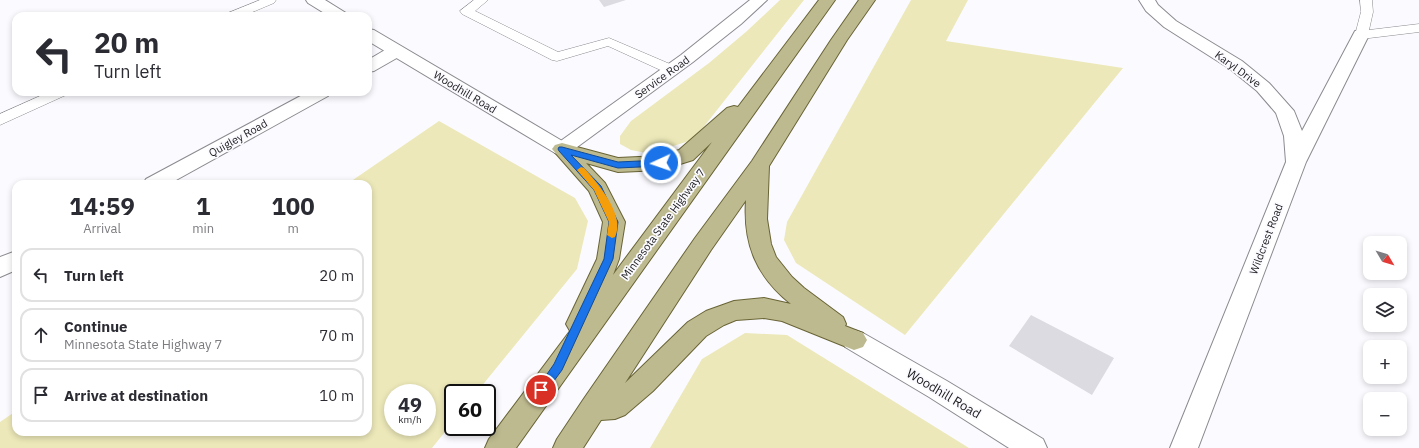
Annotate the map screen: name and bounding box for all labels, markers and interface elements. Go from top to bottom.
text: 20 m [94,24,159,61]
icon: left [28,28,80,80]
street label: Karyl Drive [1212,48,1264,90]
street label: Service Road [632,52,692,102]
text: Turn left [94,60,162,83]
street label: Woodhill Road [431,68,499,116]
street label: Quigley Road [206,116,270,160]
position arrow [640,142,682,184]
street label: Minnesota State Highway 7 [618,166,708,282]
text: 14:59 [69,190,135,222]
text: 1 [196,190,210,222]
text: 100 [271,190,315,222]
street label: Wildcrest Road [1246,202,1286,276]
text: Arrival [83,220,121,237]
text: min [192,220,214,237]
text: m [287,220,299,237]
north arrow [1363,236,1407,280]
map controls [1363,236,1407,436]
icon: left [30,264,52,286]
text: Turn left [64,266,124,285]
text: 20 m [319,266,354,285]
button: layers [1363,288,1407,332]
text: Continue [64,317,128,336]
icon: ahead [30,324,52,346]
text: 70 m [319,326,354,345]
text: Minnesota State Highway 7 [64,336,222,353]
button: + [1363,340,1407,384]
street label: Woodhill Road [903,364,984,422]
pin [524,373,558,407]
icon: arrive [530,379,552,401]
icon: arrive [30,384,52,406]
speed limit sign: 60 [444,384,496,436]
text: Arrive at destination [64,386,208,405]
text: 10 m [319,386,354,405]
text: 49 [398,391,422,418]
button: − [1363,392,1407,436]
text: km/h [398,413,422,426]

